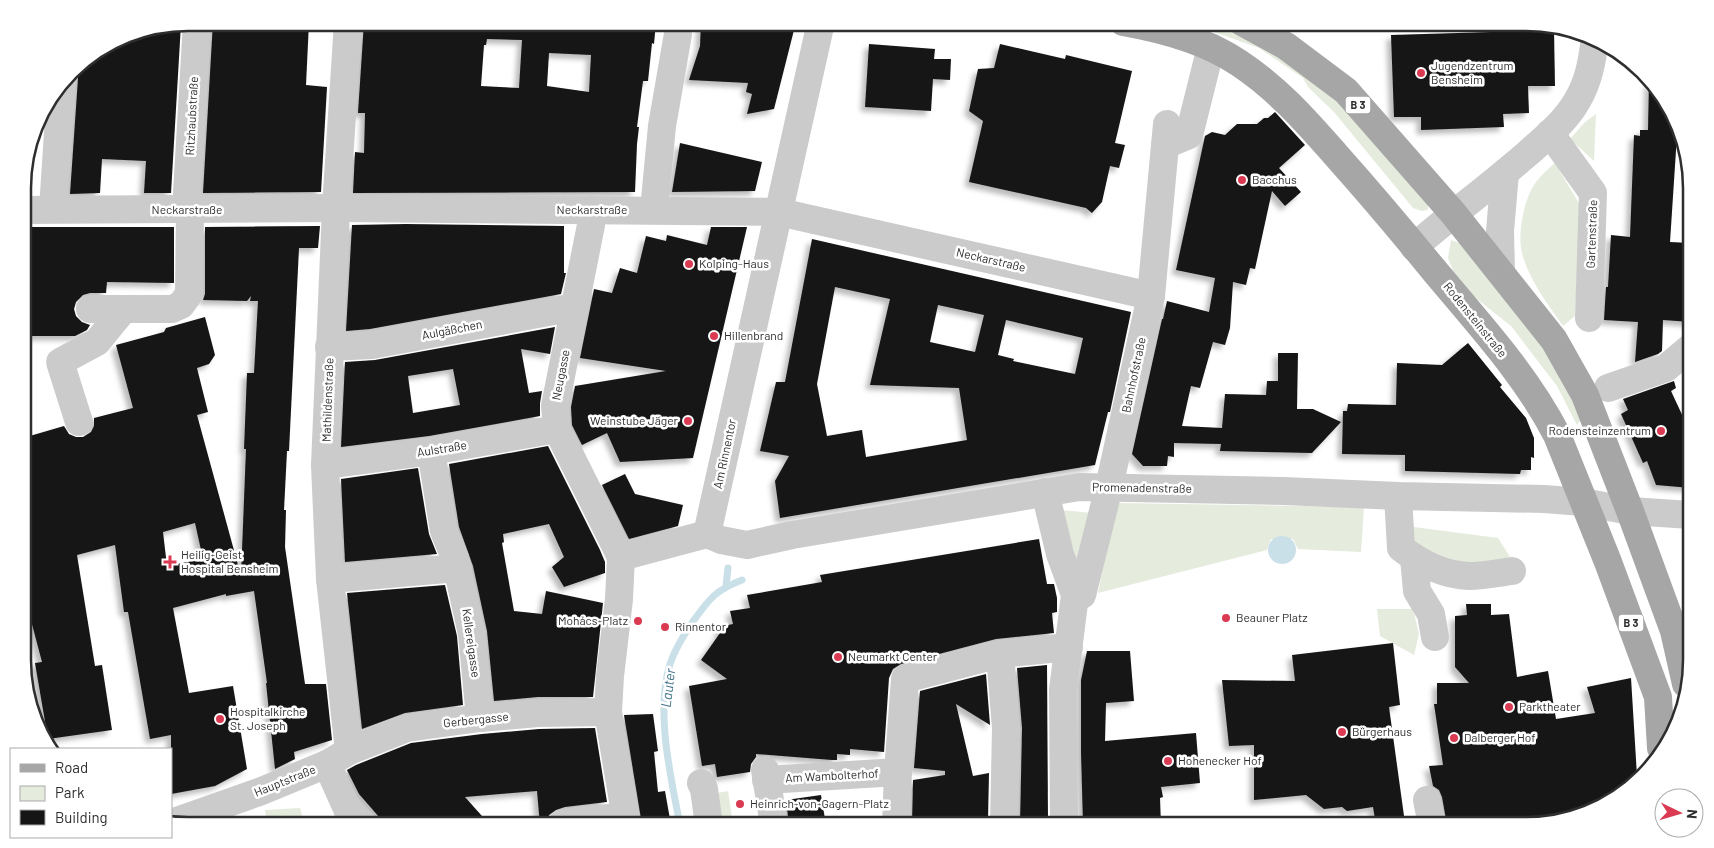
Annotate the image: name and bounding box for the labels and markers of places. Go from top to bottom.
place label: Jugendzentrum Bensheim [1431,58,1513,86]
marker: Jugendzentrum Bensheim [1415,67,1427,79]
place label: Bacchus [1252,172,1297,186]
marker: Bacchus [1236,174,1248,186]
place label: Kolping-Haus [699,256,769,270]
marker: Kolping-Haus [683,258,695,270]
place label: Hillenbrand [724,328,783,342]
marker: Hillenbrand [708,330,720,342]
place label: Weinstube Jäger [590,413,679,427]
marker: Weinstube Jäger [682,415,694,427]
place label: Rodensteinzentrum [1549,423,1651,437]
marker: Rodensteinzentrum [1655,425,1667,437]
place label: Heilig-Geist Hospital Bensheim [181,547,279,575]
marker: Heilig-Geist Hospital Bensheim [163,555,177,569]
place label: Beauner Platz [1236,610,1308,624]
marker: Beauner Platz [1220,612,1232,624]
place label: Mohács-Platz [558,613,628,627]
marker: Mohács-Platz [632,615,644,627]
place label: Rinnentor [675,619,727,633]
marker: Rinnentor [659,621,671,633]
place label: Neumarkt Center [848,649,938,663]
marker: Neumarkt Center [832,651,844,663]
place label: Parktheater [1519,699,1581,713]
marker: Parktheater [1503,701,1515,713]
place label: Hospitalkirche St. Joseph [230,704,306,732]
marker: Hospitalkirche St. Joseph [214,713,226,725]
place label: Bürgerhaus [1352,724,1412,738]
marker: Bürgerhaus [1336,726,1348,738]
place label: Dalberger Hof [1464,730,1536,744]
marker: Dalberger Hof [1448,732,1460,744]
place label: Hohenecker Hof [1178,753,1262,767]
marker: Hohenecker Hof [1162,755,1174,767]
place label: Heinrich-von-Gagern-Platz [750,796,889,810]
marker: Heinrich-von-Gagern-Platz [734,798,746,810]

